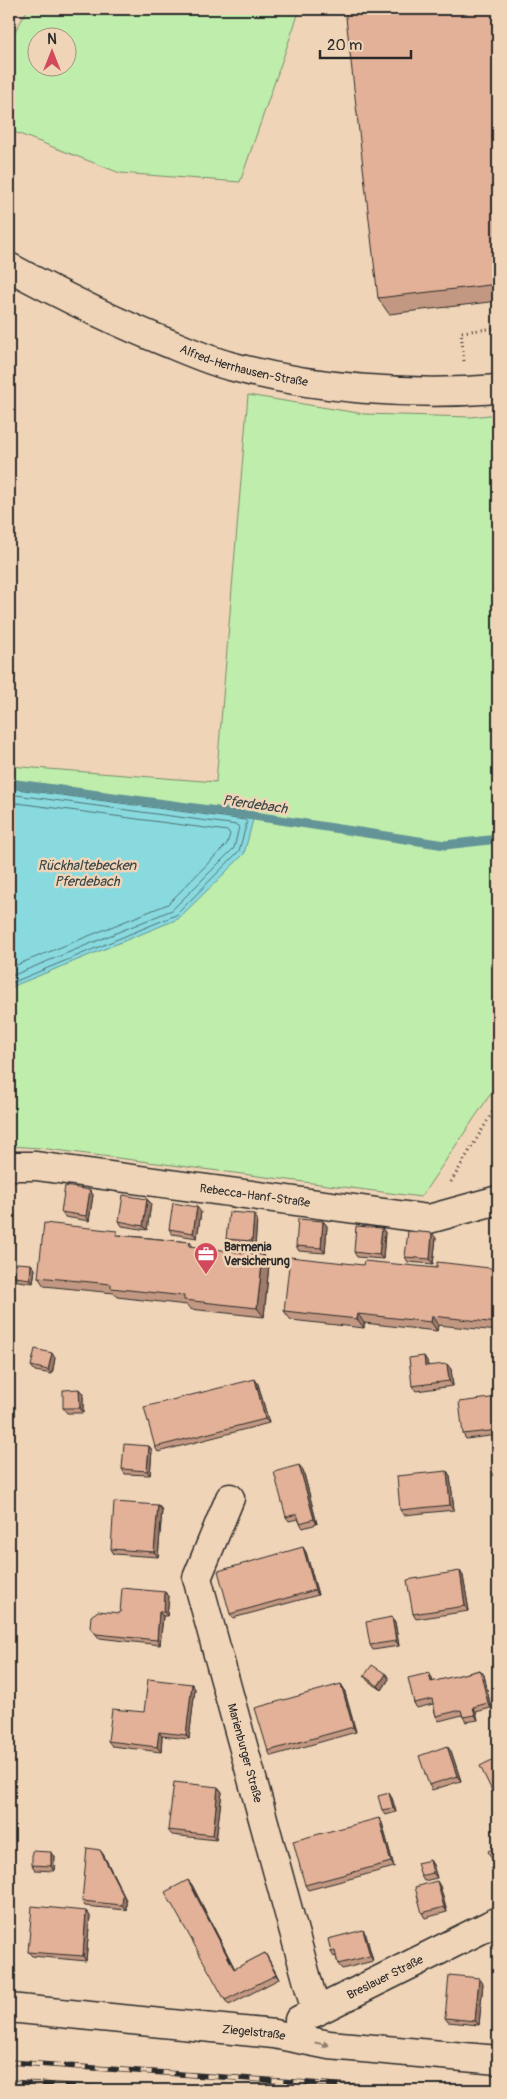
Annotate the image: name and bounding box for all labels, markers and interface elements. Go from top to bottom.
north arrow [28,28,78,78]
scale bar [320,28,411,60]
text: N [47,31,57,48]
text: 20 m [327,36,362,55]
street label: Alfred-Herrhausen-Straße [177,342,309,390]
water label: Pferdebach [221,792,290,818]
water label: Rückhaltebecken Pferdebach [38,857,137,890]
street label: Rebecca-Hanf-Straße [199,1181,311,1211]
place label: Barmenia Versicherung [224,1240,290,1269]
office icon: Barmenia Versicherung [193,1241,219,1275]
street label: Marienburger Straße [224,1702,265,1805]
street label: Breslauer Straße [344,1952,426,2003]
street label: Ziegelstraße [221,2022,287,2044]
one-way arrow [314,2040,330,2048]

